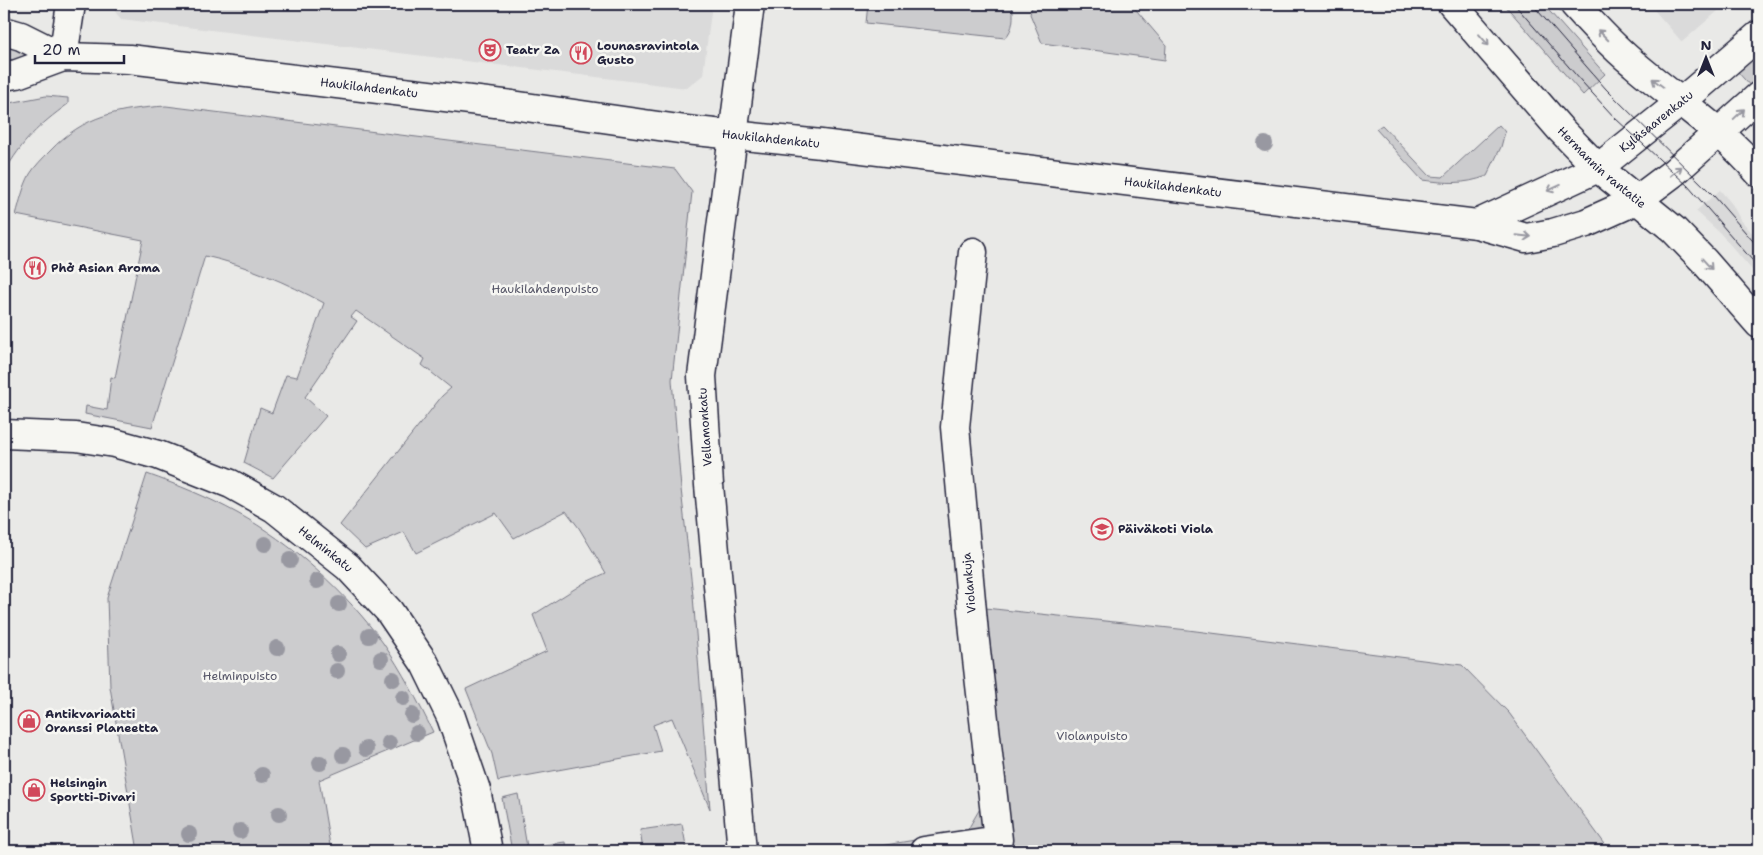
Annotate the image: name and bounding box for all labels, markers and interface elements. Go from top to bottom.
one-way arrow [1596,29,1609,41]
scale bar [35,32,124,64]
north arrow [1680,32,1730,82]
one-way arrow [1478,34,1489,47]
text: N [1700,36,1712,54]
theatre icon: Teatr Za [478,38,502,62]
place label: Lounasravintola Gusto [597,38,700,68]
text: 20 m [42,40,81,60]
restaurant icon: Lounasravintola Gusto [569,41,593,65]
place label: Teatr Za [506,42,560,58]
street label: Haukilahdenkatu [319,74,419,102]
one-way arrow [1651,78,1665,88]
street label: Kyläsaarenkatu [1616,87,1697,156]
one-way arrow [1733,108,1746,120]
street label: Hermannin rantatie [1554,123,1649,212]
street label: Haukilahdenkatu [721,126,821,152]
one-way arrow [1669,165,1682,176]
street label: Haukilahdenkatu [1123,173,1223,201]
one-way arrow [1547,184,1562,194]
one-way arrow [1516,231,1532,241]
restaurant icon: Phở Asian Aroma [23,256,47,280]
one-way arrow [1701,258,1713,271]
place label: Phở Asian Aroma [51,260,161,276]
park label: Haukilahdenpuisto [491,281,599,297]
street label: Vellamonkatu [694,387,716,467]
school or university icon: Päiväkoti Viola [1090,517,1114,541]
place label: Päiväkoti Viola [1118,521,1214,537]
street label: Helminkatu [295,522,357,576]
street label: Violankuja [958,551,980,614]
park label: Helminpuisto [203,668,277,684]
place label: Antikvariaatti Oranssi Planeetta [45,706,159,736]
shop icon: Antikvariaatti Oranssi Planeetta [17,709,41,733]
park label: Violanpuisto [1056,728,1128,744]
place label: Helsingin Sportti-Divari [50,775,136,805]
shop icon: Helsingin Sportti-Divari [22,778,46,802]

